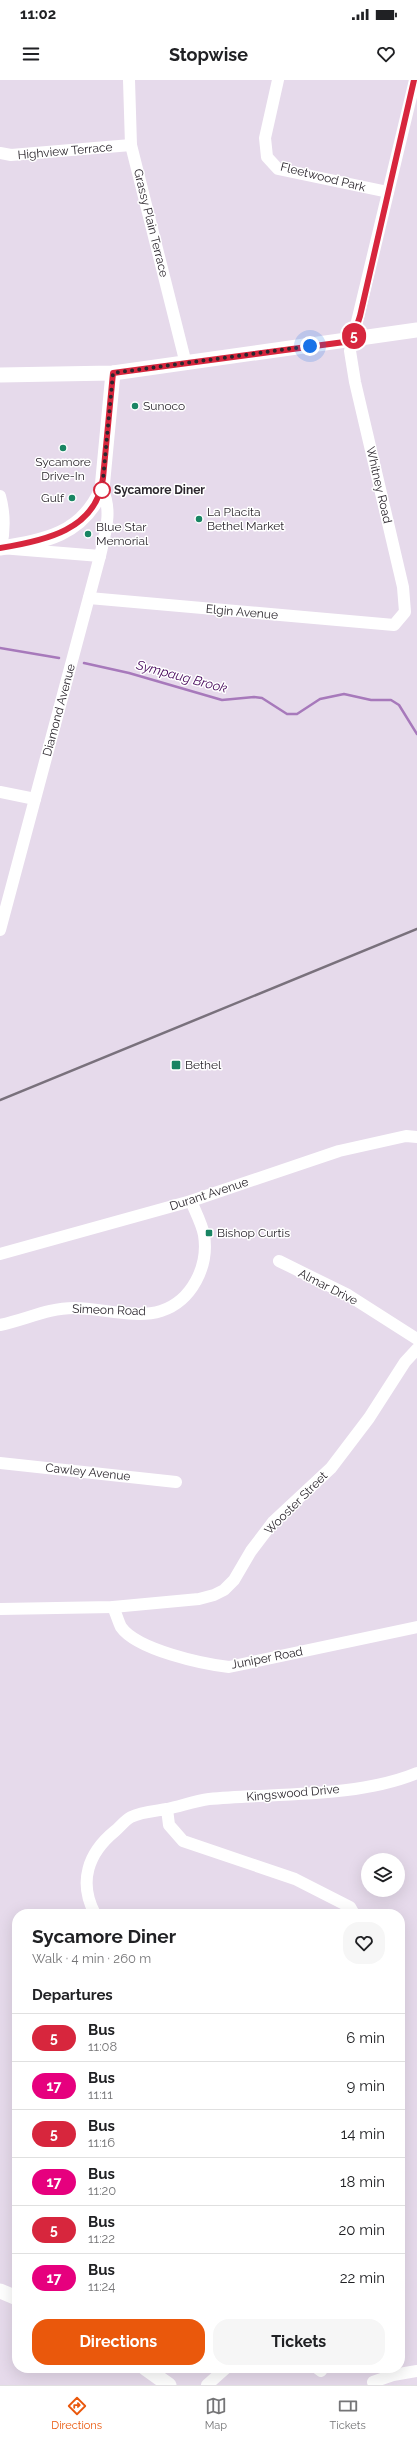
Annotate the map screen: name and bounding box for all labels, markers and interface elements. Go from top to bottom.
text: 11:02 [20,5,56,23]
icon: menu [20,43,42,65]
icon: heart [375,43,397,65]
text: Stopwise [169,44,248,65]
street label: Highview Terrace [17,140,113,162]
street label: Fleetwood Park [279,160,368,194]
street label: Grassy Plain Terrace [131,167,171,279]
line badge: 5 [341,323,367,349]
text: 5 [350,328,358,344]
your location [300,336,320,356]
place label: Sunoco [143,399,185,413]
marker: Sunoco [130,401,140,411]
marker: Sycamore Drive-In [58,443,68,453]
street label: Whitney Road [363,445,395,525]
place label: Sycamore Drive-In [35,455,91,483]
marker: Sycamore Diner [93,481,111,499]
place label: Sycamore Diner [114,483,205,497]
place label: Gulf [41,491,65,505]
marker: Gulf [67,493,77,503]
place label: La Placita Bethel Market [207,505,284,533]
marker: La Placita Bethel Market [194,514,204,524]
place label: Blue Star Memorial [96,520,149,548]
marker: Blue Star Memorial [83,529,93,539]
street label: Elgin Avenue [205,602,279,622]
water label: Sympaug Brook [134,657,229,696]
street label: Diamond Avenue [40,662,78,758]
place label: Bethel [185,1058,222,1072]
marker: Bethel [170,1059,182,1071]
street label: Durant Avenue [168,1175,250,1213]
place label: Bishop Curtis [217,1226,290,1240]
marker: Bishop Curtis [204,1228,214,1238]
street label: Almar Drive [296,1266,360,1308]
street label: Simeon Road [72,1302,146,1318]
street label: Cawley Avenue [45,1461,131,1483]
street label: Wooster Street [262,1469,330,1537]
street label: Juniper Road [230,1644,304,1672]
street label: Kingswood Drive [246,1782,340,1804]
map controls [361,1853,405,1897]
button: layers [361,1853,405,1897]
button: heart [343,1922,385,1964]
text: Sycamore Diner [32,1925,176,1947]
text: Walk · 4 min · 260 m [32,1951,151,1966]
text: Departures [32,1986,113,2004]
text: Bus [88,2021,115,2039]
text: 6 min [346,2029,385,2047]
text: 5 [50,2030,58,2046]
text: 11:08 [88,2039,117,2054]
text: Bus [88,2069,115,2087]
text: 9 min [347,2077,385,2095]
text: 17 [47,2078,61,2094]
text: 11:11 [88,2087,113,2102]
text: Bus [88,2117,115,2135]
text: 14 min [341,2125,385,2143]
text: 5 [50,2126,58,2142]
text: 11:16 [88,2135,115,2150]
text: Bus [88,2165,115,2183]
text: 18 min [340,2173,385,2191]
text: 17 [47,2174,61,2190]
text: 11:20 [88,2183,116,2198]
text: Bus [88,2213,115,2231]
text: 20 min [338,2221,385,2239]
text: 5 [50,2222,58,2238]
text: 11:22 [88,2231,115,2246]
text: Bus [88,2261,115,2279]
text: 22 min [340,2269,385,2287]
text: 17 [47,2270,61,2286]
text: 11:24 [88,2279,115,2294]
button: Directions [32,2319,205,2365]
button: Tickets [213,2319,385,2365]
tab: Directions [51,2395,102,2432]
tab: Map [205,2395,227,2432]
tab: Tickets [330,2395,366,2432]

